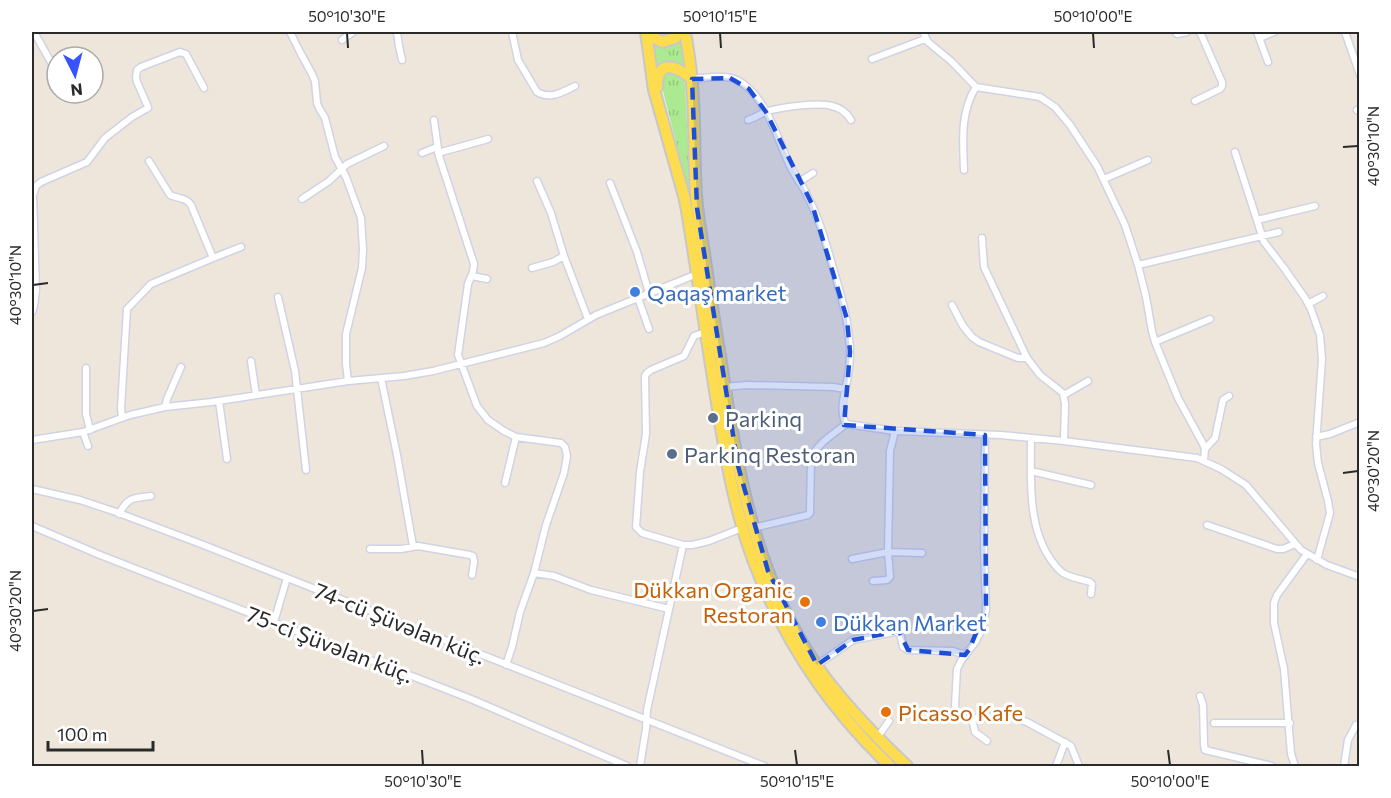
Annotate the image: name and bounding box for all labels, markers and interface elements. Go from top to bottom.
text: 50°10'30"E [308,7,386,25]
text: 50°10'15"E [683,7,757,25]
text: 50°10'00"E [1054,7,1132,25]
north arrow [45,45,105,105]
text: N [70,80,84,100]
text: 40°30'10"N [1364,106,1382,186]
text: 40°30'10"N [6,245,24,325]
place label: Qaqaş market [647,279,786,306]
marker: Qaqaş market [628,285,642,299]
place label: Parkinq [725,405,802,432]
marker: Parkinq [706,411,720,425]
text: 40°30'20"N [1364,430,1382,512]
place label: Parkinq Restoran [684,441,856,468]
marker: Parkinq Restoran [665,447,679,461]
text: 40°30'20"N [6,570,24,652]
street label: 74-cü Şüvəlan küç. [310,576,490,670]
place label: Dükkan Organic Restoran [633,576,793,628]
marker: Dükkan Organic Restoran [798,595,812,609]
street label: 75-ci Şüvəlan küç. [243,600,417,688]
place label: Dükkan Market [833,609,987,636]
marker: Dükkan Market [814,615,828,629]
place label: Picasso Kafe [898,699,1023,726]
marker: Picasso Kafe [879,705,893,719]
scale bar [48,714,153,752]
text: 100 m [57,723,107,745]
text: 50°10'30"E [384,772,462,790]
text: 50°10'15"E [760,772,834,790]
text: 50°10'00"E [1131,772,1209,790]

